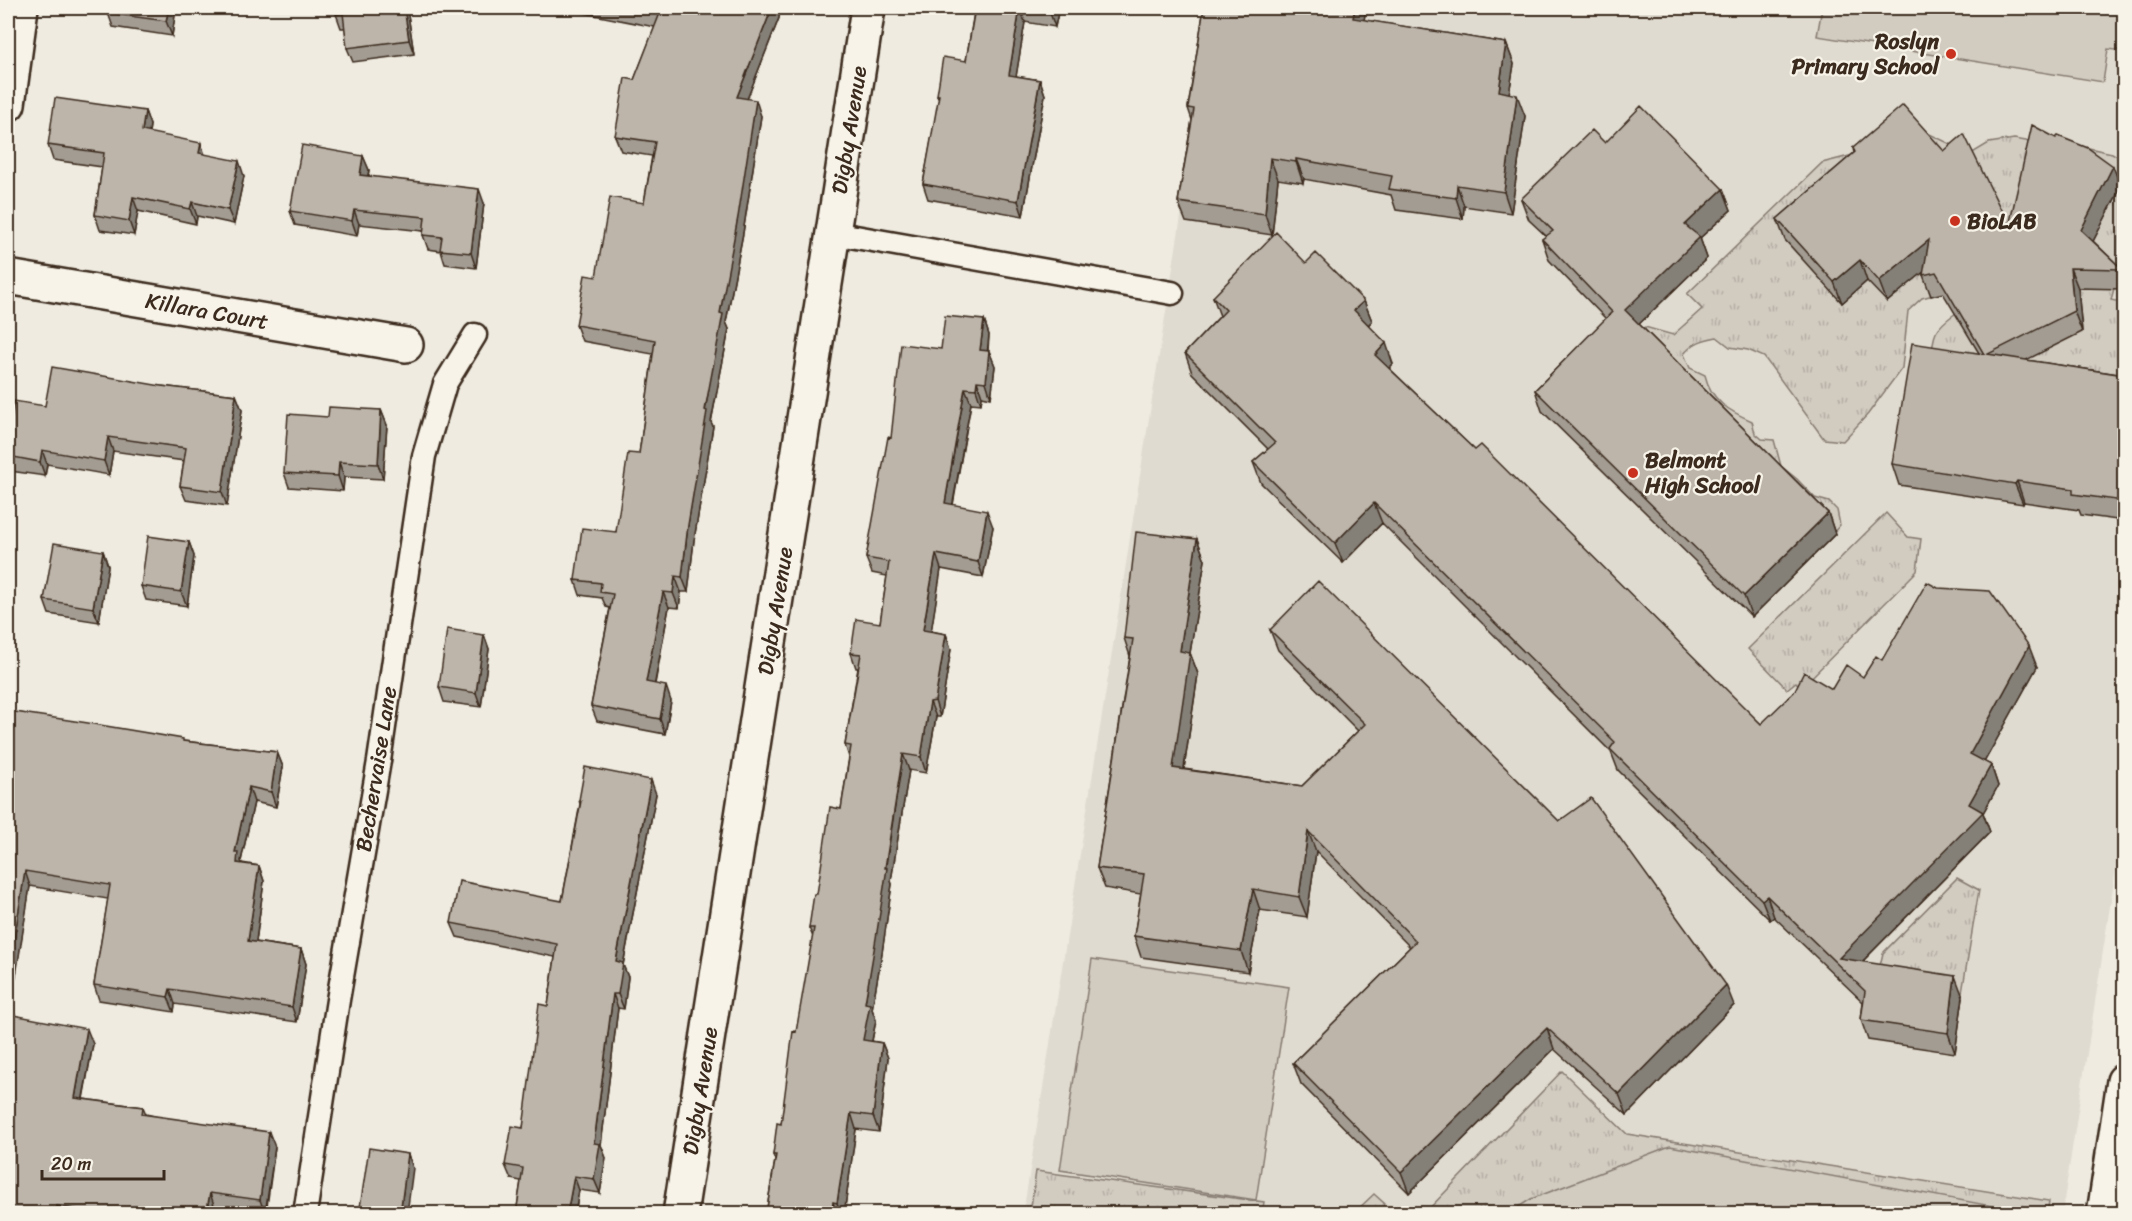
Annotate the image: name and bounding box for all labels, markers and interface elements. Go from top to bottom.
place label: Roslyn Primary School [1792,22,1941,86]
marker: Roslyn Primary School [1944,47,1958,61]
street label: Digby Avenue [820,63,878,197]
place label: BioLAB [1967,202,2037,241]
marker: BioLAB [1948,214,1962,228]
street label: Killara Court [142,281,272,341]
place label: Belmont High School [1644,441,1762,505]
marker: Belmont High School [1626,466,1640,480]
street label: Digby Avenue [746,544,804,678]
street label: Bechervaise Lane [344,683,408,855]
street label: Digby Avenue [671,1024,729,1158]
scale bar [42,1143,164,1181]
text: 20 m [51,1148,91,1180]

